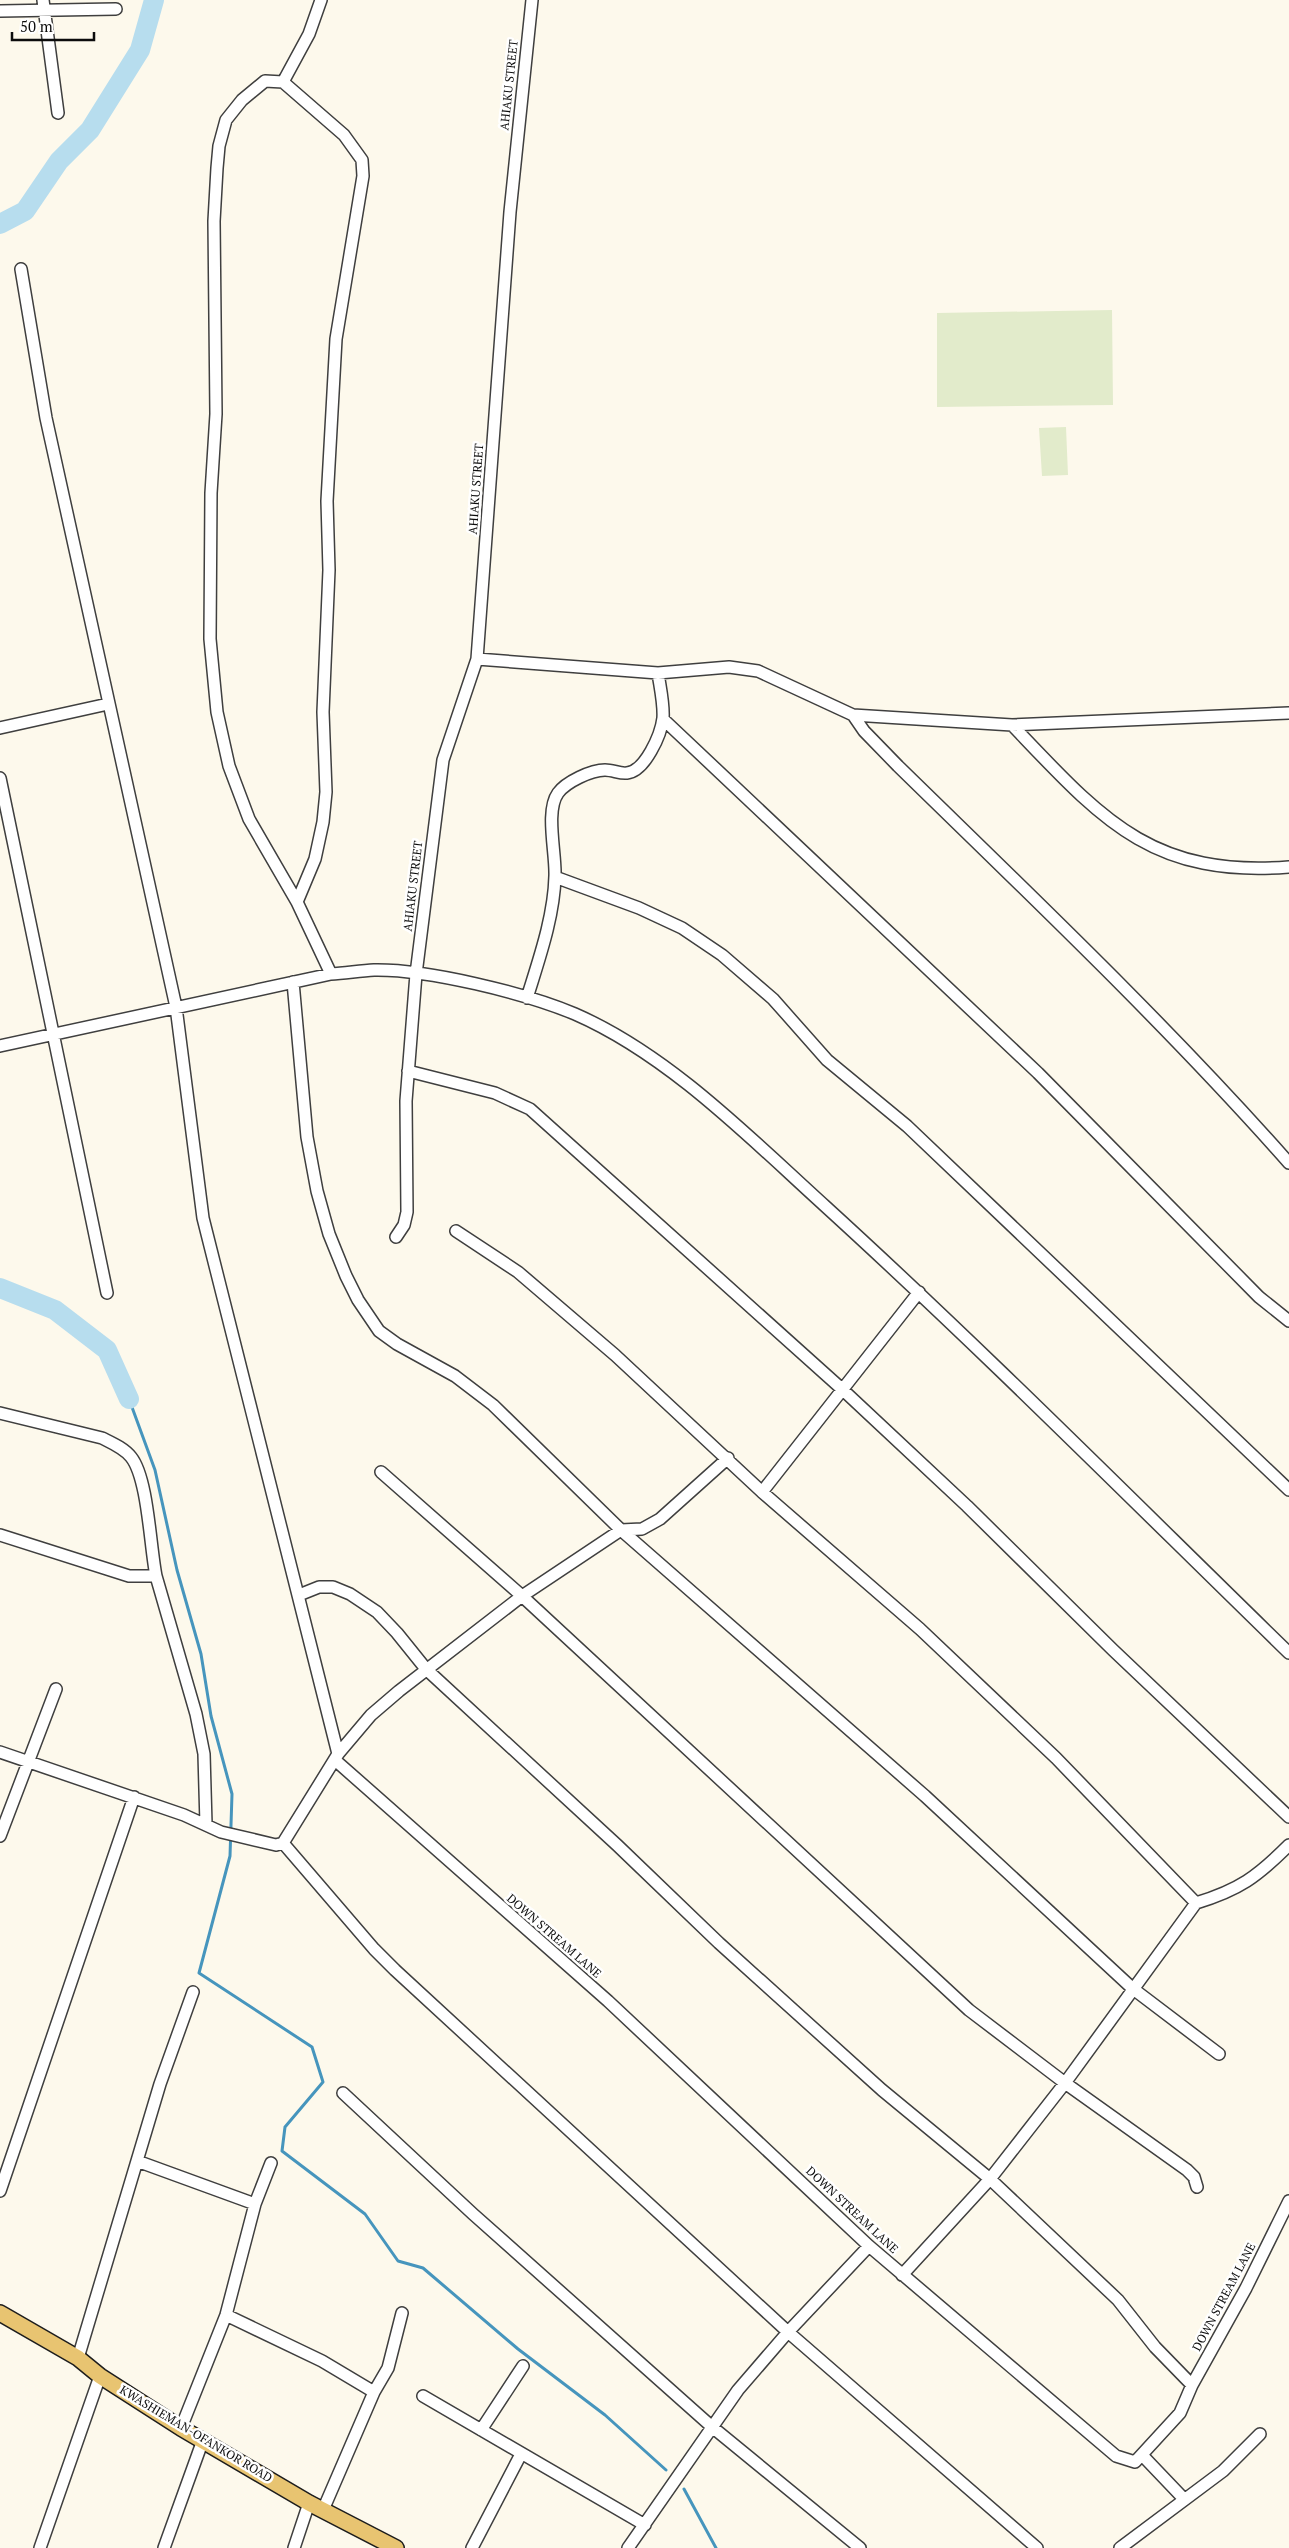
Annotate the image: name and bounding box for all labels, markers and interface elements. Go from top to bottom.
scale bar [12,10,95,42]
text: 50 m [20,16,53,36]
street label: AHIAKU STREET [496,38,521,131]
street label: AHIAKU STREET [465,442,486,535]
street label: AHIAKU STREET [400,839,426,932]
street label: DOWN STREAM LANE [504,1890,605,1981]
street label: DOWN STREAM LANE [803,2163,902,2256]
street label: DOWN STREAM LANE [1189,2240,1258,2353]
street label: KWASHIEMAN-OFANKOR ROAD [117,2382,275,2485]

